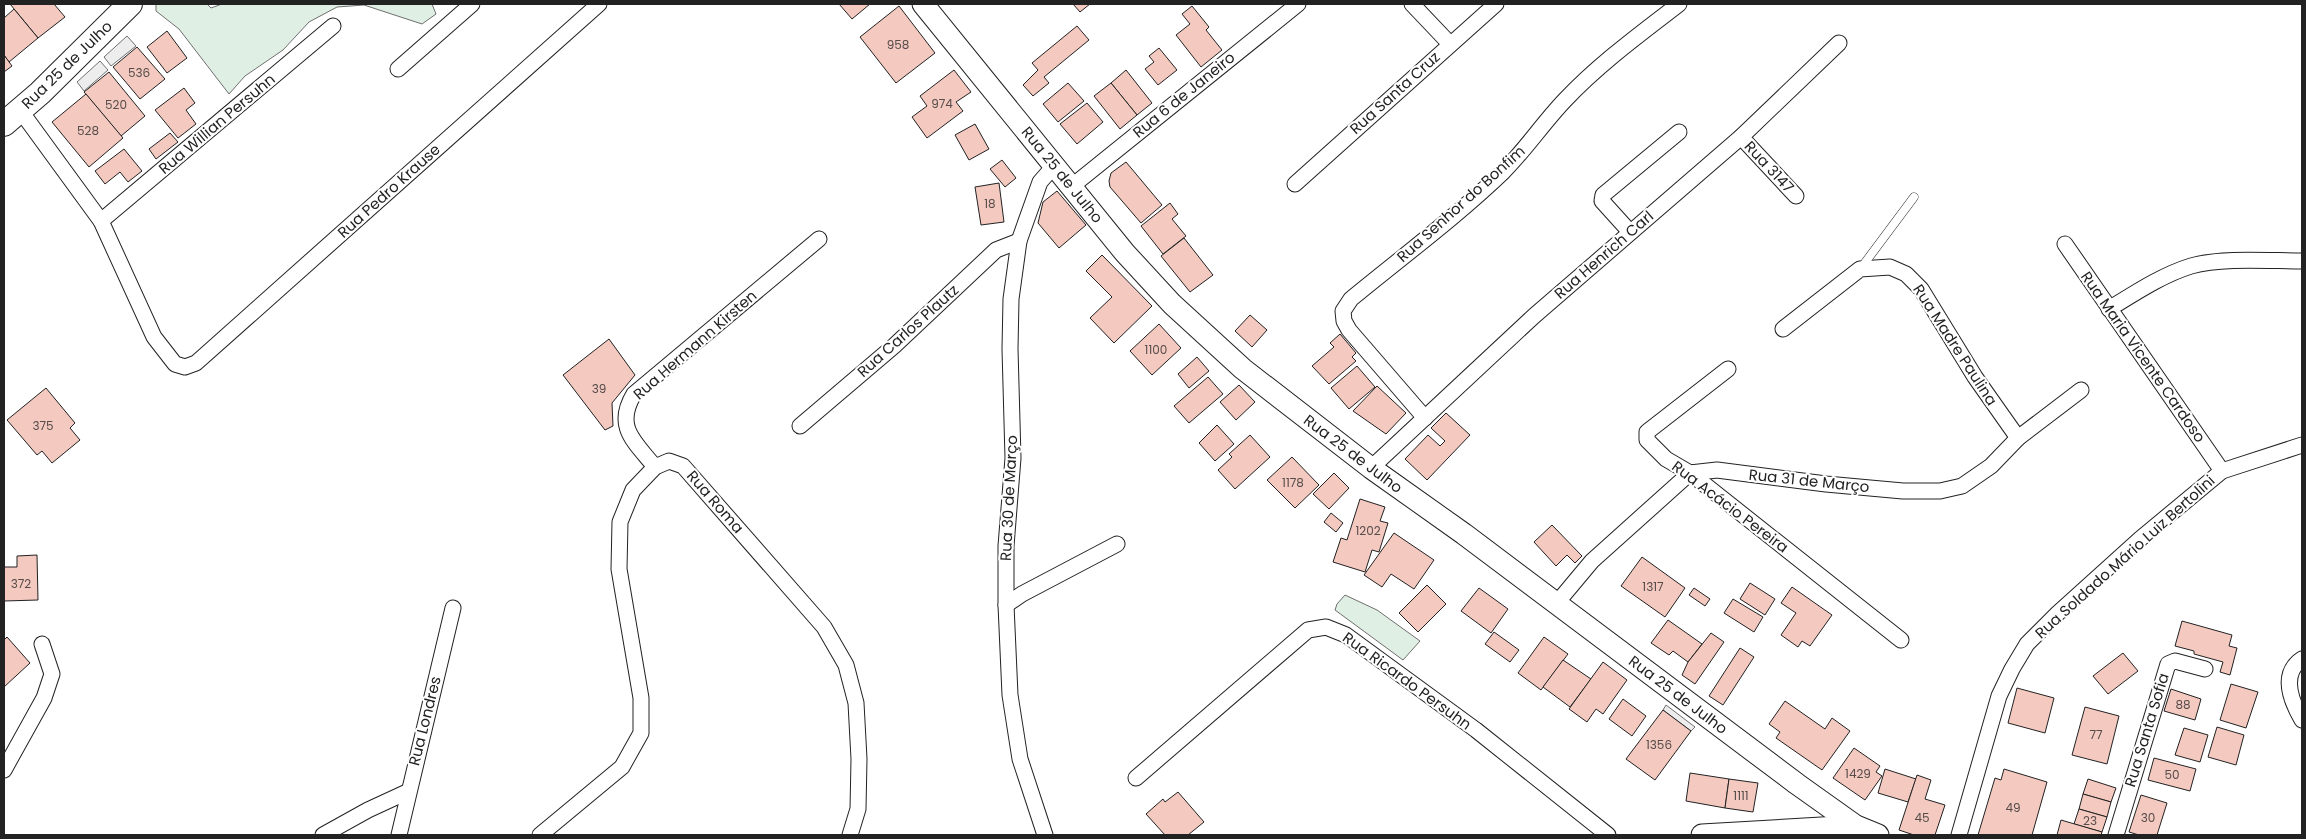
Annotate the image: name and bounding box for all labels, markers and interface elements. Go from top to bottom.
street label: Rua 25 de Julho [17,16,117,113]
house number: 958 [887,36,909,53]
street label: Rua Santa Cruz [1345,46,1444,139]
street label: Rua 6 de Janeiro [1128,47,1239,142]
house number: 536 [128,64,150,81]
street label: Rua Willian Persuhn [154,69,279,179]
house number: 974 [931,95,953,112]
house number: 520 [105,96,127,113]
house number: 528 [77,122,99,139]
street label: Rua 25 de Julho [1017,122,1108,227]
street label: Rua 3147 [1740,136,1799,197]
street label: Rua Pedro Krause [333,139,445,242]
street label: Rua Senhor do Bonfim [1392,140,1529,267]
house number: 18 [984,195,996,212]
street label: Rua Henrich Carl [1550,206,1658,304]
street label: Rua Maria Vicente Cardoso [2076,267,2211,446]
street label: Rua Carlos Plautz [852,279,963,382]
street label: Rua Madre Paulina [1908,280,2002,409]
street label: Rua Hermann Kirsten [628,285,761,404]
house number: 1100 [1145,341,1167,358]
house number: 39 [592,380,606,397]
street label: Rua 25 de Julho [1300,409,1407,498]
house number: 375 [32,417,54,434]
street label: Rua 30 de Março [995,435,1022,561]
street label: Rua Acácio Pereira [1668,456,1793,557]
street label: Rua 31 de Março [1748,464,1870,497]
street label: Rua Roma [682,466,749,538]
street label: Rua Soldado Mário Luiz Bertolini [2030,470,2219,643]
house number: 1178 [1282,474,1304,491]
house number: 1202 [1355,522,1381,539]
house number: 372 [11,575,31,592]
house number: 1317 [1642,578,1664,595]
street label: Rua Ricardo Persuhn [1339,627,1476,734]
street label: Rua 25 de Julho [1625,650,1732,739]
street label: Rua Santa Sofia [2119,670,2174,789]
street label: Rua Londres [403,674,446,768]
house number: 88 [2175,696,2191,713]
house number: 77 [2089,726,2103,743]
house number: 1356 [1646,736,1672,753]
house number: 1429 [1845,765,1871,782]
house number: 50 [2164,766,2180,783]
house number: 1111 [1733,787,1749,804]
house number: 49 [2005,799,2021,816]
house number: 45 [1914,809,1930,826]
house number: 30 [2141,809,2155,826]
house number: 23 [2083,812,2097,829]

